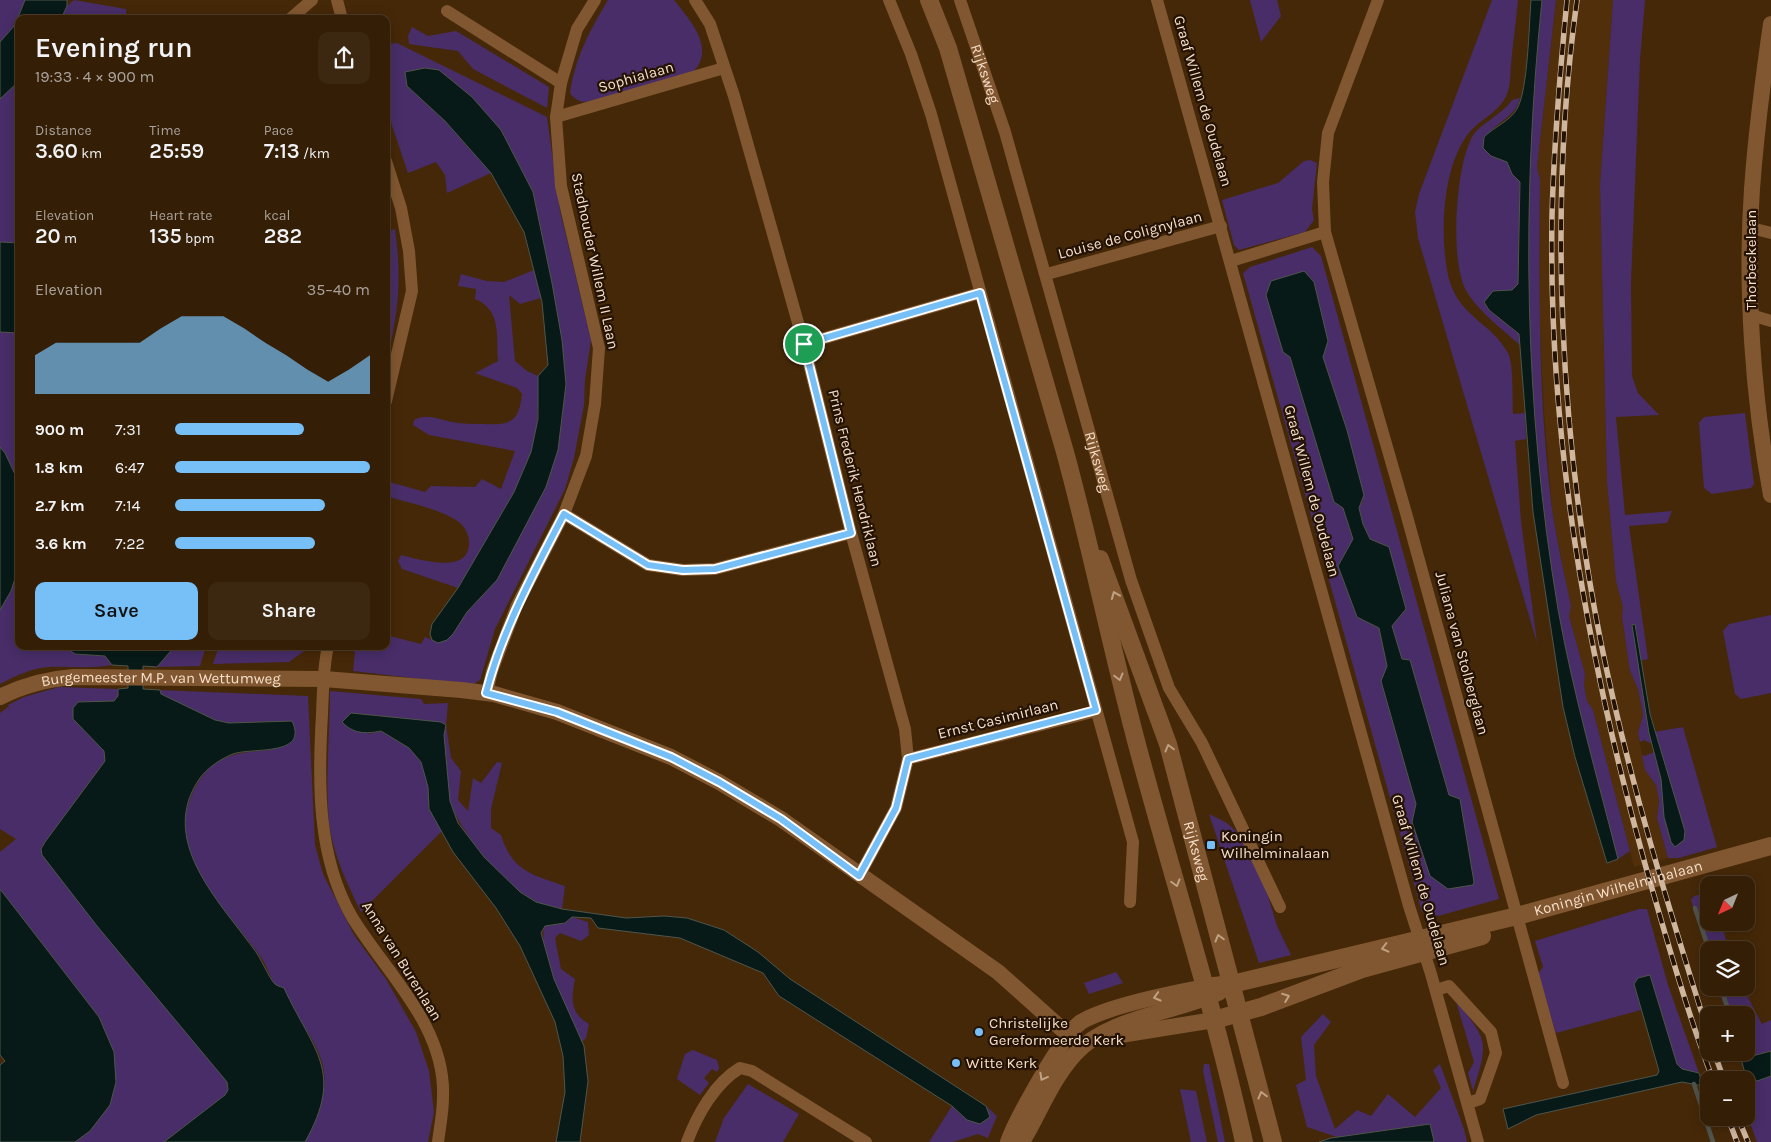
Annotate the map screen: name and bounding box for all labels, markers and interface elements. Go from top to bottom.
street label: Graaf Willem de Oudelaan [1170,13,1236,189]
text: Evening run [35,31,192,64]
button: share [318,32,370,84]
street label: Rijksweg [967,42,1004,106]
street label: Sophialaan [596,58,676,96]
text: 19:33 · 4 × 900 m [35,67,155,86]
text: Distance [35,122,92,139]
text: Time [149,122,181,139]
text: Pace [264,122,294,139]
text: 3.60 [35,139,78,163]
text: 25:59 [149,139,204,163]
text: 7:13 [264,139,300,163]
text: km [78,145,102,162]
text: /km [300,145,330,162]
street label: Stadhouder Willem II Laan [567,171,623,351]
text: Elevation [35,207,94,224]
text: Heart rate [149,207,212,224]
text: kcal [264,207,290,224]
street label: Louise de Colignylaan [1056,207,1204,263]
street label: Thorbeckelaan [1742,210,1760,310]
text: 20 [35,224,61,248]
text: 135 [149,224,182,248]
text: 282 [264,224,302,248]
text: m [61,230,77,247]
text: bpm [182,230,215,247]
text: Elevation [35,280,103,299]
text: 35–40 m [307,280,370,299]
pin [783,323,825,365]
icon: arrive [790,330,818,358]
street label: Prins Frederik Hendriklaan [824,388,886,568]
street label: Graaf Willem de Oudelaan [1280,403,1344,579]
text: 900 m [35,420,84,439]
text: 7:31 [115,420,141,439]
street label: Rijksweg [1081,430,1115,494]
text: 1.8 km [35,458,83,477]
text: 6:47 [115,458,144,477]
text: 2.7 km [35,496,85,515]
text: 7:14 [115,496,140,515]
text: 3.6 km [35,534,87,553]
text: 7:22 [115,534,145,553]
street label: Juliana van Stolberglaan [1432,569,1492,737]
button: Save [35,582,198,640]
button: Share [208,582,370,640]
one-way arrow [1110,591,1121,600]
street label: Burgemeester M.P. van Wettumweg [39,668,281,691]
one-way arrow [1113,673,1124,682]
street label: Ernst Casimirlaan [936,695,1060,743]
one-way arrow [1164,744,1175,753]
street label: Graaf Willem de Oudelaan [1388,792,1454,968]
street label: Rijksweg [1180,819,1213,884]
place label: Koningin Wilhelminalaan [1221,827,1330,862]
marker: Koningin Wilhelminalaan [1205,839,1217,851]
street label: Koningin Wilhelminalaan [1532,856,1704,920]
north arrow [1700,876,1755,931]
map controls [1700,876,1755,1126]
one-way arrow [1170,878,1180,886]
street label: Anna van Burenlaan [358,898,446,1024]
one-way arrow [1215,935,1225,943]
button: layers [1700,941,1755,996]
one-way arrow [1380,942,1389,953]
one-way arrow [1154,992,1162,1002]
one-way arrow [1282,993,1290,1003]
button: + [1700,1006,1755,1061]
place label: Christelijke Gereformeerde Kerk [989,1014,1124,1049]
marker: Christelijke Gereformeerde Kerk [973,1026,985,1038]
place label: Witte Kerk [966,1054,1037,1072]
marker: Witte Kerk [950,1057,962,1069]
button: − [1700,1071,1755,1126]
one-way arrow [1039,1072,1049,1081]
one-way arrow [1257,1090,1268,1099]

